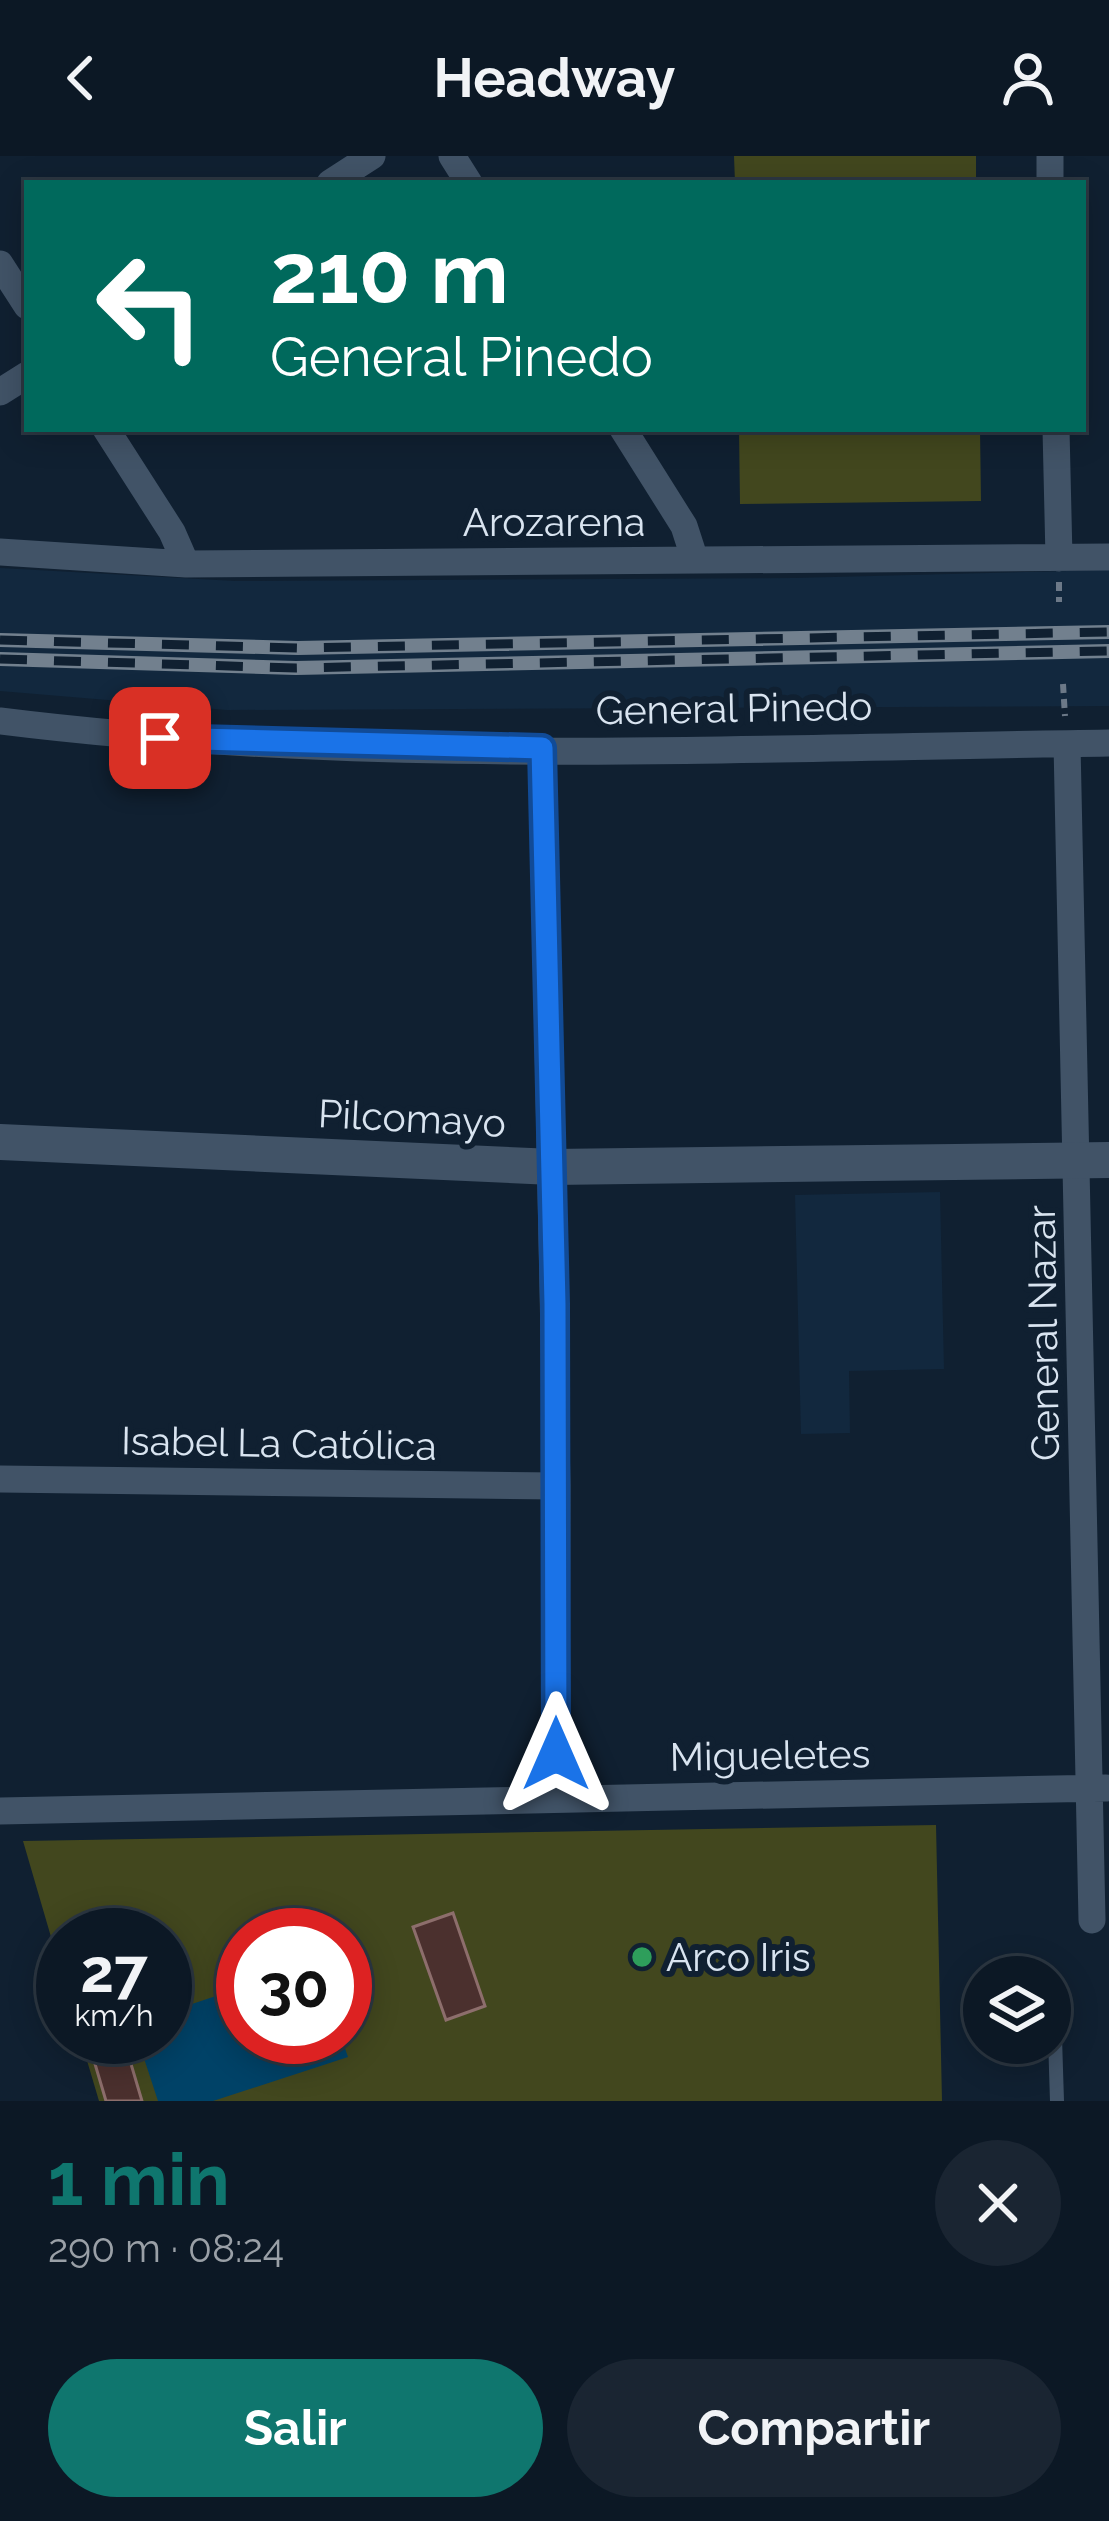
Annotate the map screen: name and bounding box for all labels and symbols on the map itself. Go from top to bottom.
street label: Arozarena [463,499,645,545]
street label: General Pinedo [595,683,873,733]
pin [109,687,211,789]
street label: Pilcomayo [317,1090,507,1146]
street label: General Nazar [1018,1204,1068,1461]
street label: Isabel La Católica [121,1417,437,1469]
position arrow [493,1691,619,1817]
street label: Migueletes [669,1730,871,1780]
speed limit sign: 30 [216,1908,372,2064]
place label: Arco Iris [666,1934,811,1980]
marker: Arco Iris [629,1944,655,1970]

